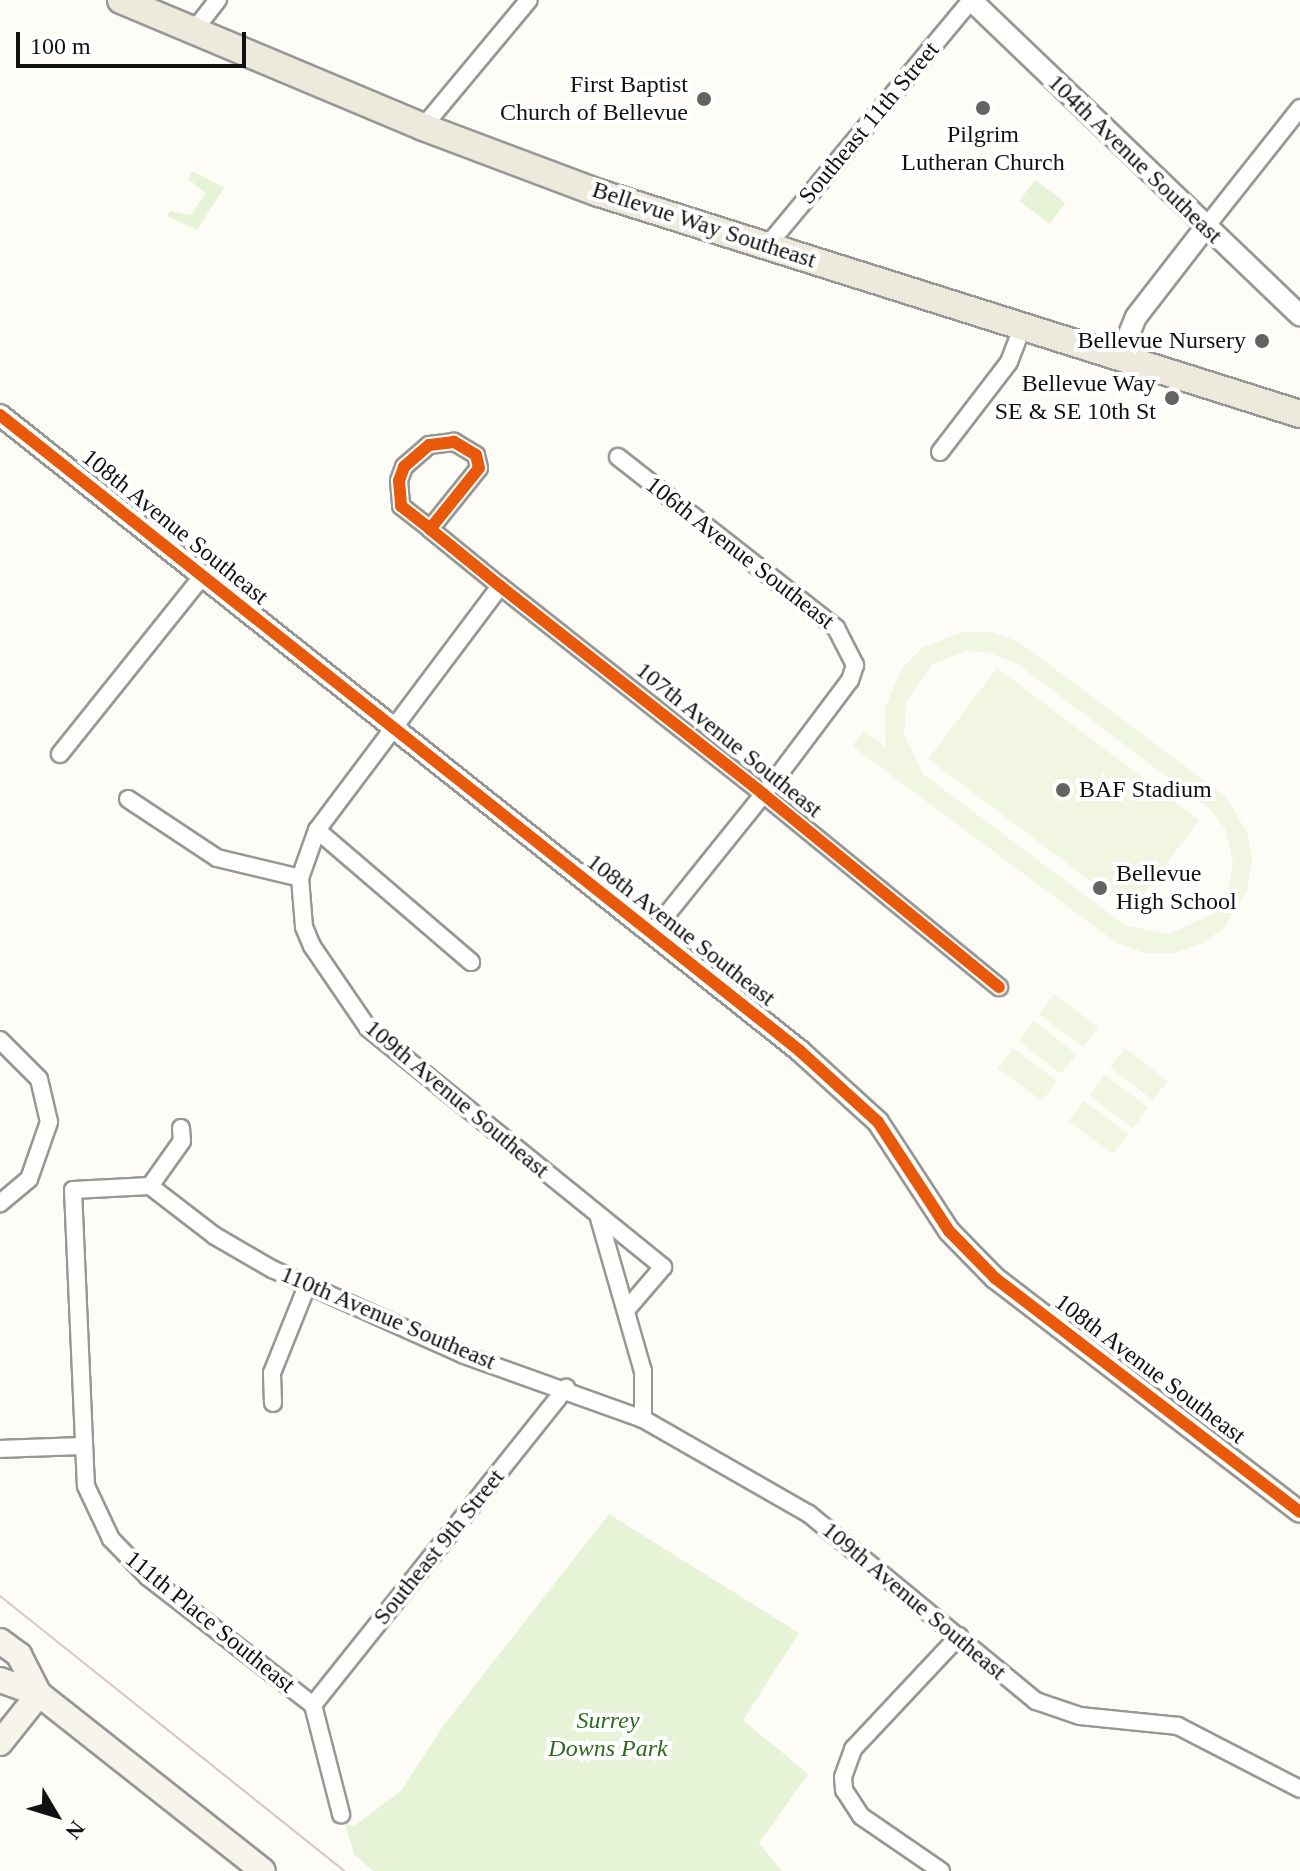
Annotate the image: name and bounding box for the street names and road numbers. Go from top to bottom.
street label: Southeast 11th Street [793,36,945,210]
street label: 104th Avenue Southeast [1041,68,1229,250]
street label: Bellevue Way Southeast [588,175,820,275]
street label: 108th Avenue Southeast [75,443,275,611]
street label: 106th Avenue Southeast [639,470,841,636]
street label: 107th Avenue Southeast [629,656,829,824]
street label: 108th Avenue Southeast [580,847,782,1013]
street label: 109th Avenue Southeast [359,1013,555,1185]
street label: 110th Avenue Southeast [276,1259,500,1377]
street label: 108th Avenue Southeast [1048,1287,1252,1451]
street label: Southeast 9th Street [367,1463,511,1631]
street label: 109th Avenue Southeast [816,1515,1012,1687]
street label: 111th Place Southeast [119,1545,301,1699]

